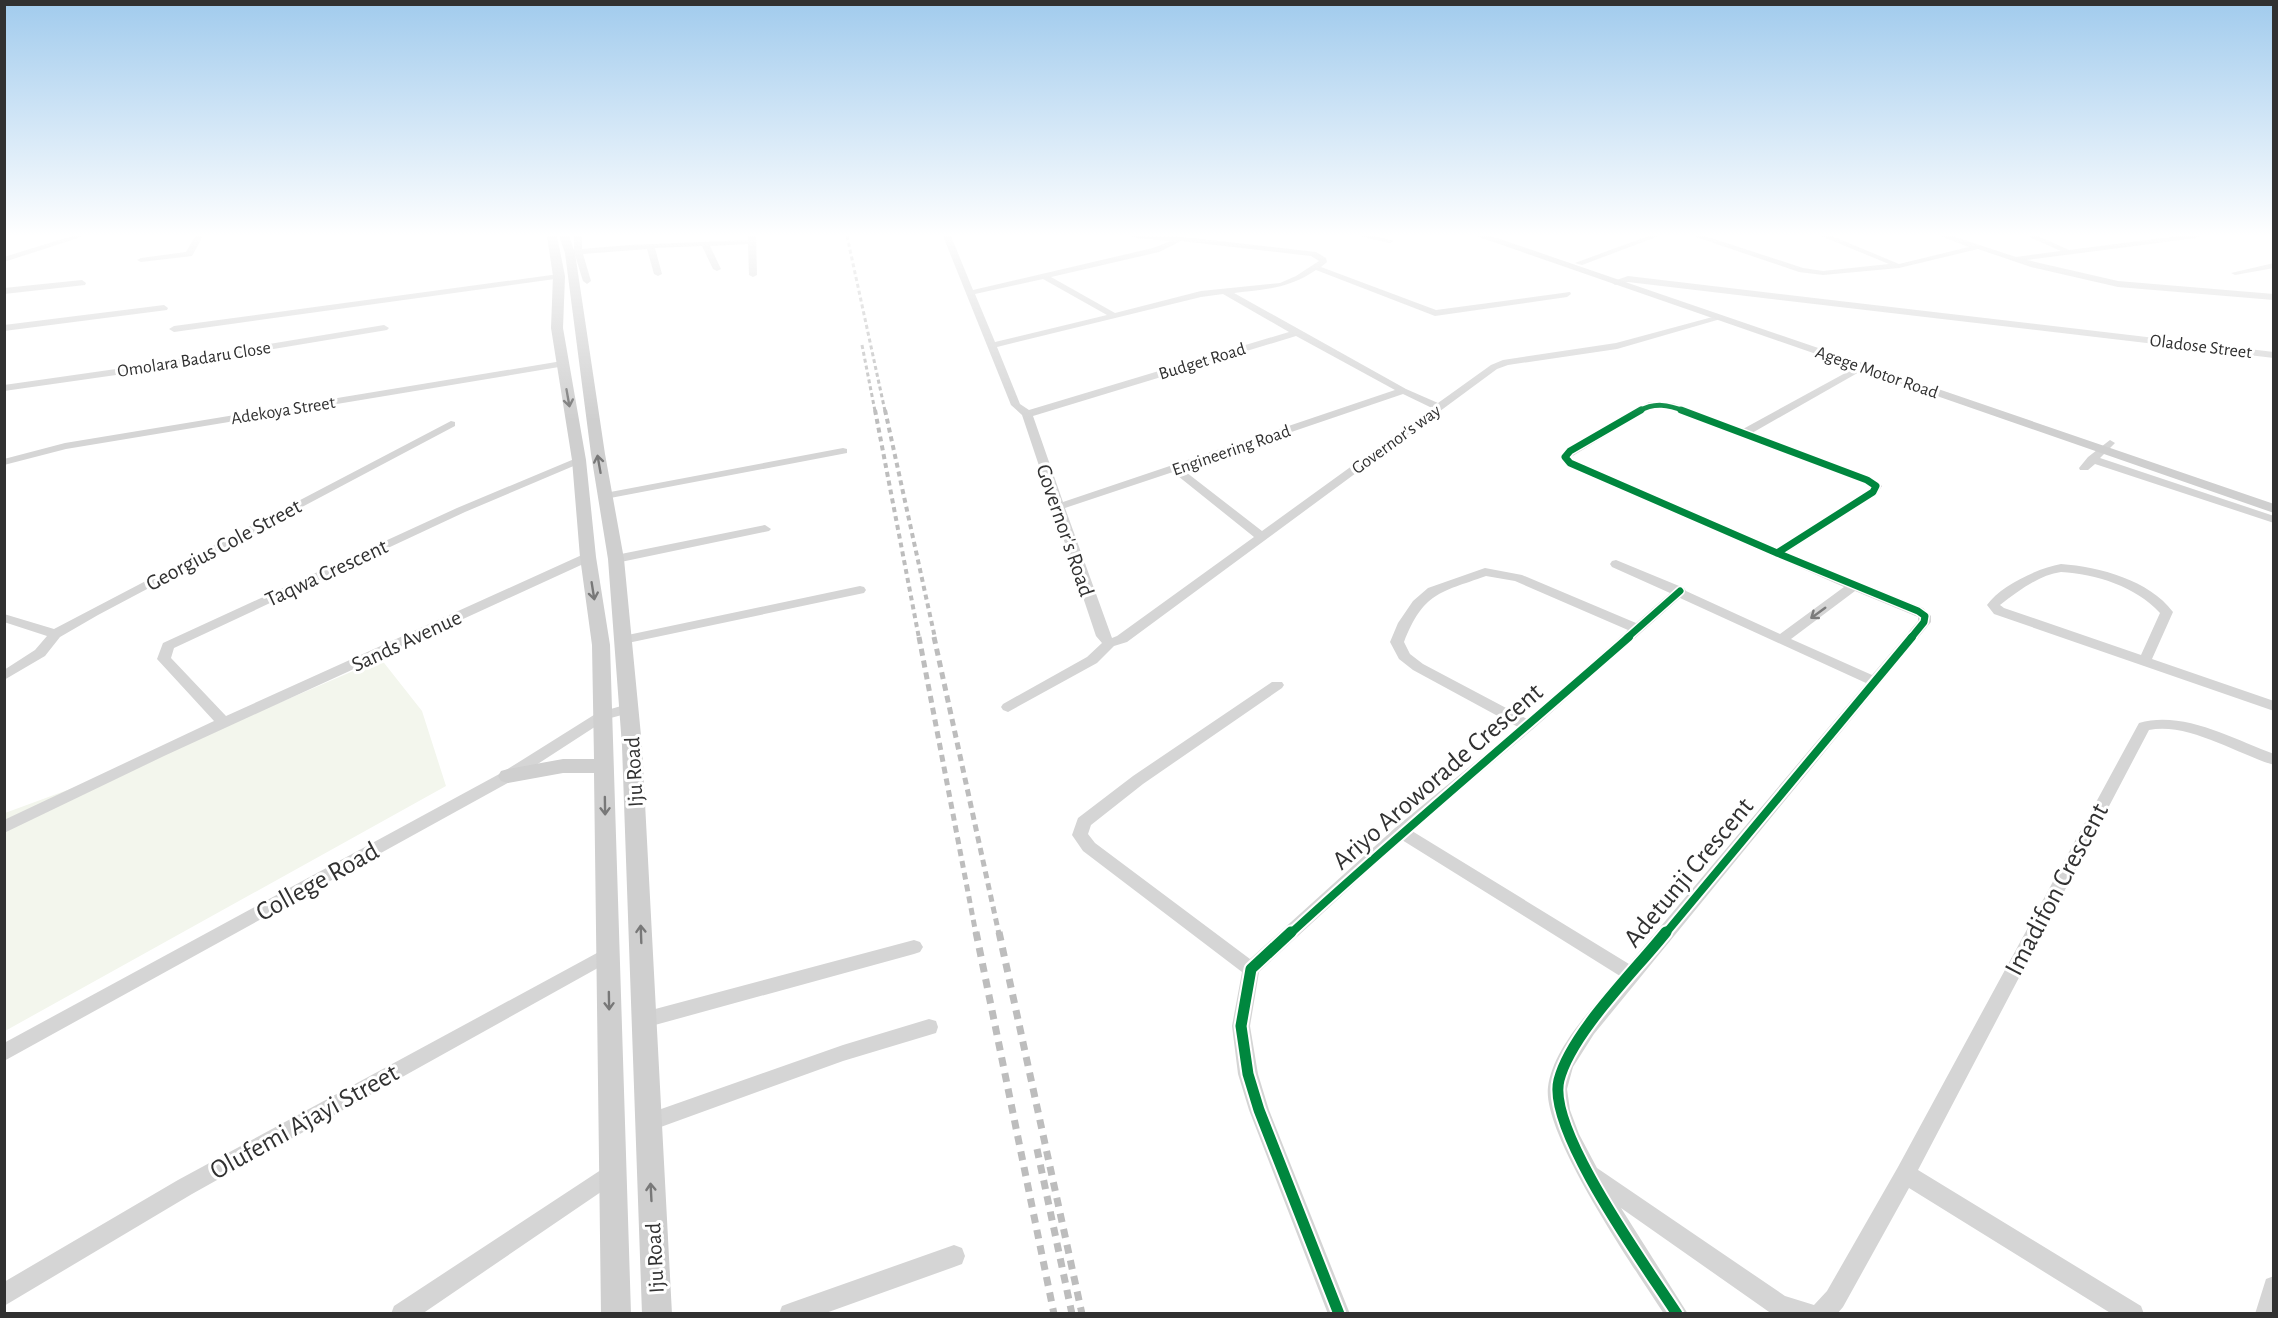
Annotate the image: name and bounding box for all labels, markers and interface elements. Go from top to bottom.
street label: Oladose Street [2149,332,2253,362]
street label: Omolara Badaru Close [116,339,272,381]
street label: Budget Road [1157,340,1248,384]
street label: Agege Motor Road [1813,343,1940,402]
one-way arrow [563,388,574,407]
street label: Adekoya Street [230,394,337,428]
street label: Governor's way [1349,402,1445,478]
street label: Engineering Road [1170,422,1293,480]
one-way arrow [594,454,605,474]
street label: Governor's Road [1032,461,1098,599]
street label: Georgius Cole Street [142,495,305,595]
street label: Taqwa Crescent [262,535,391,611]
one-way arrow [588,581,599,601]
street label: Sands Avenue [348,606,465,676]
one-way arrow [1810,606,1826,619]
street label: Ariyo Aroworade Crescent [1327,678,1549,876]
street label: Iju Road [621,736,647,808]
street label: Adetunji Crescent [1618,792,1759,953]
one-way arrow [599,796,611,816]
street label: Imadifon Crescent [2000,798,2113,980]
street label: College Road [251,837,383,926]
one-way arrow [635,925,646,945]
one-way arrow [603,991,615,1011]
street label: Olufemi Ajayi Street [205,1058,404,1185]
one-way arrow [645,1183,656,1203]
street label: Iju Road [642,1222,668,1294]

